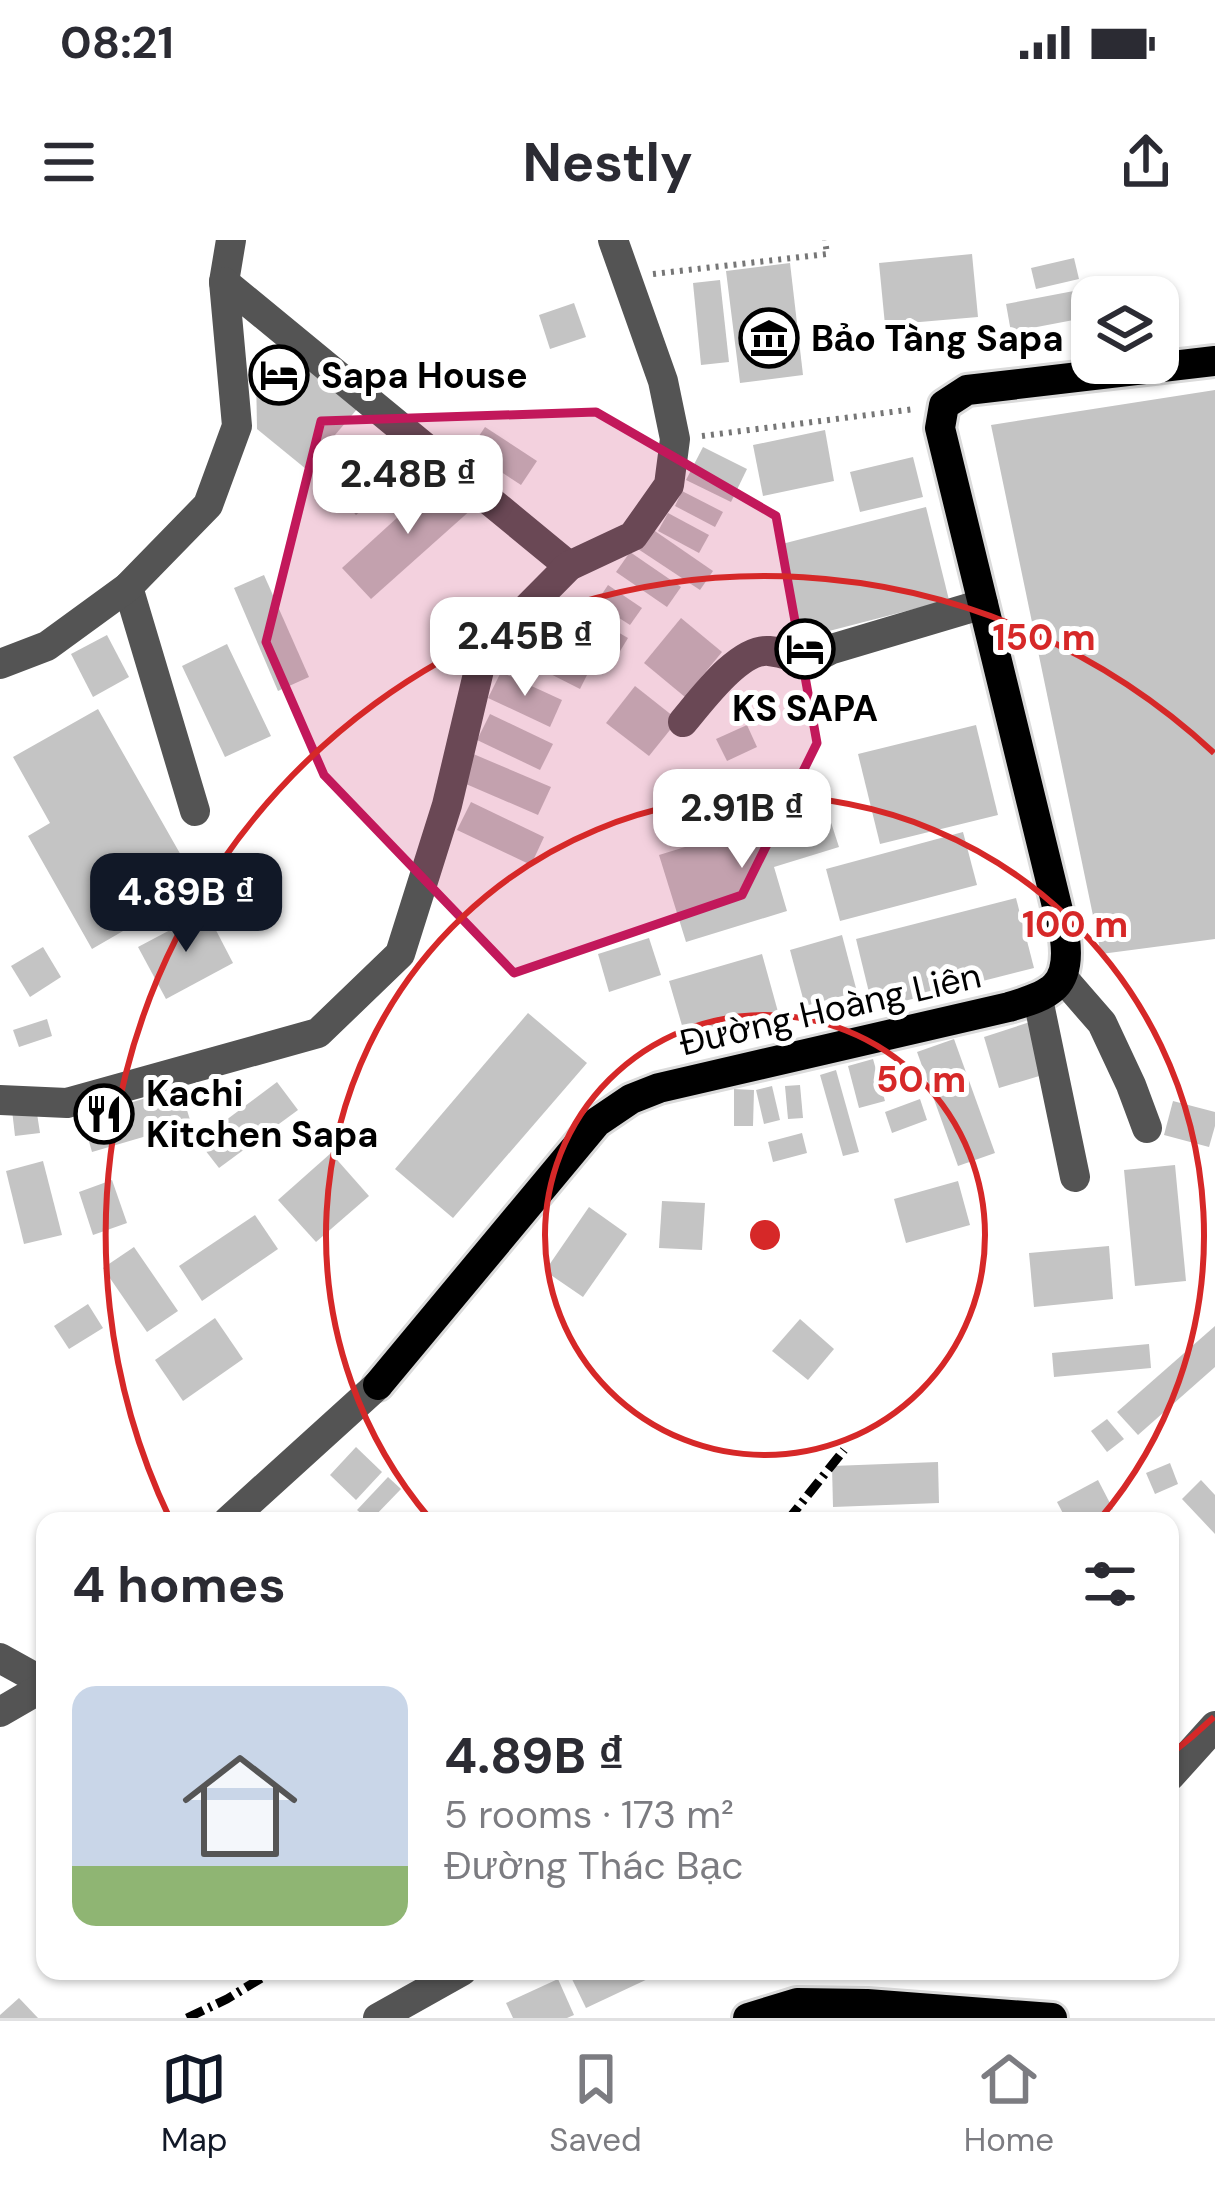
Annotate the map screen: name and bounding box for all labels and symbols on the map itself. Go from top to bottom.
museum icon: Bảo Tàng Sapa [738,307,800,369]
place label: Bảo Tàng Sapa [811,315,1064,362]
hotel icon: Sapa House [248,344,310,406]
place label: Sapa House [321,352,528,399]
pin: 2.48B ₫ [297,435,519,537]
pin: 2.45B ₫ [414,597,636,699]
text: 150 m [992,614,1096,661]
hotel icon: KS SAPA [774,618,836,680]
place label: KS SAPA [732,685,878,732]
pin: 2.91B ₫ [631,769,853,871]
pin: 4.89B ₫ [75,853,297,955]
text: 100 m [1022,901,1128,948]
street label: Đường Hoàng Liên [675,951,985,1067]
text: 50 m [876,1056,966,1103]
place label: Kachi Kitchen Sapa [146,1070,378,1158]
restaurant icon: Kachi Kitchen Sapa [73,1083,135,1145]
centre of rings [744,1214,786,1256]

